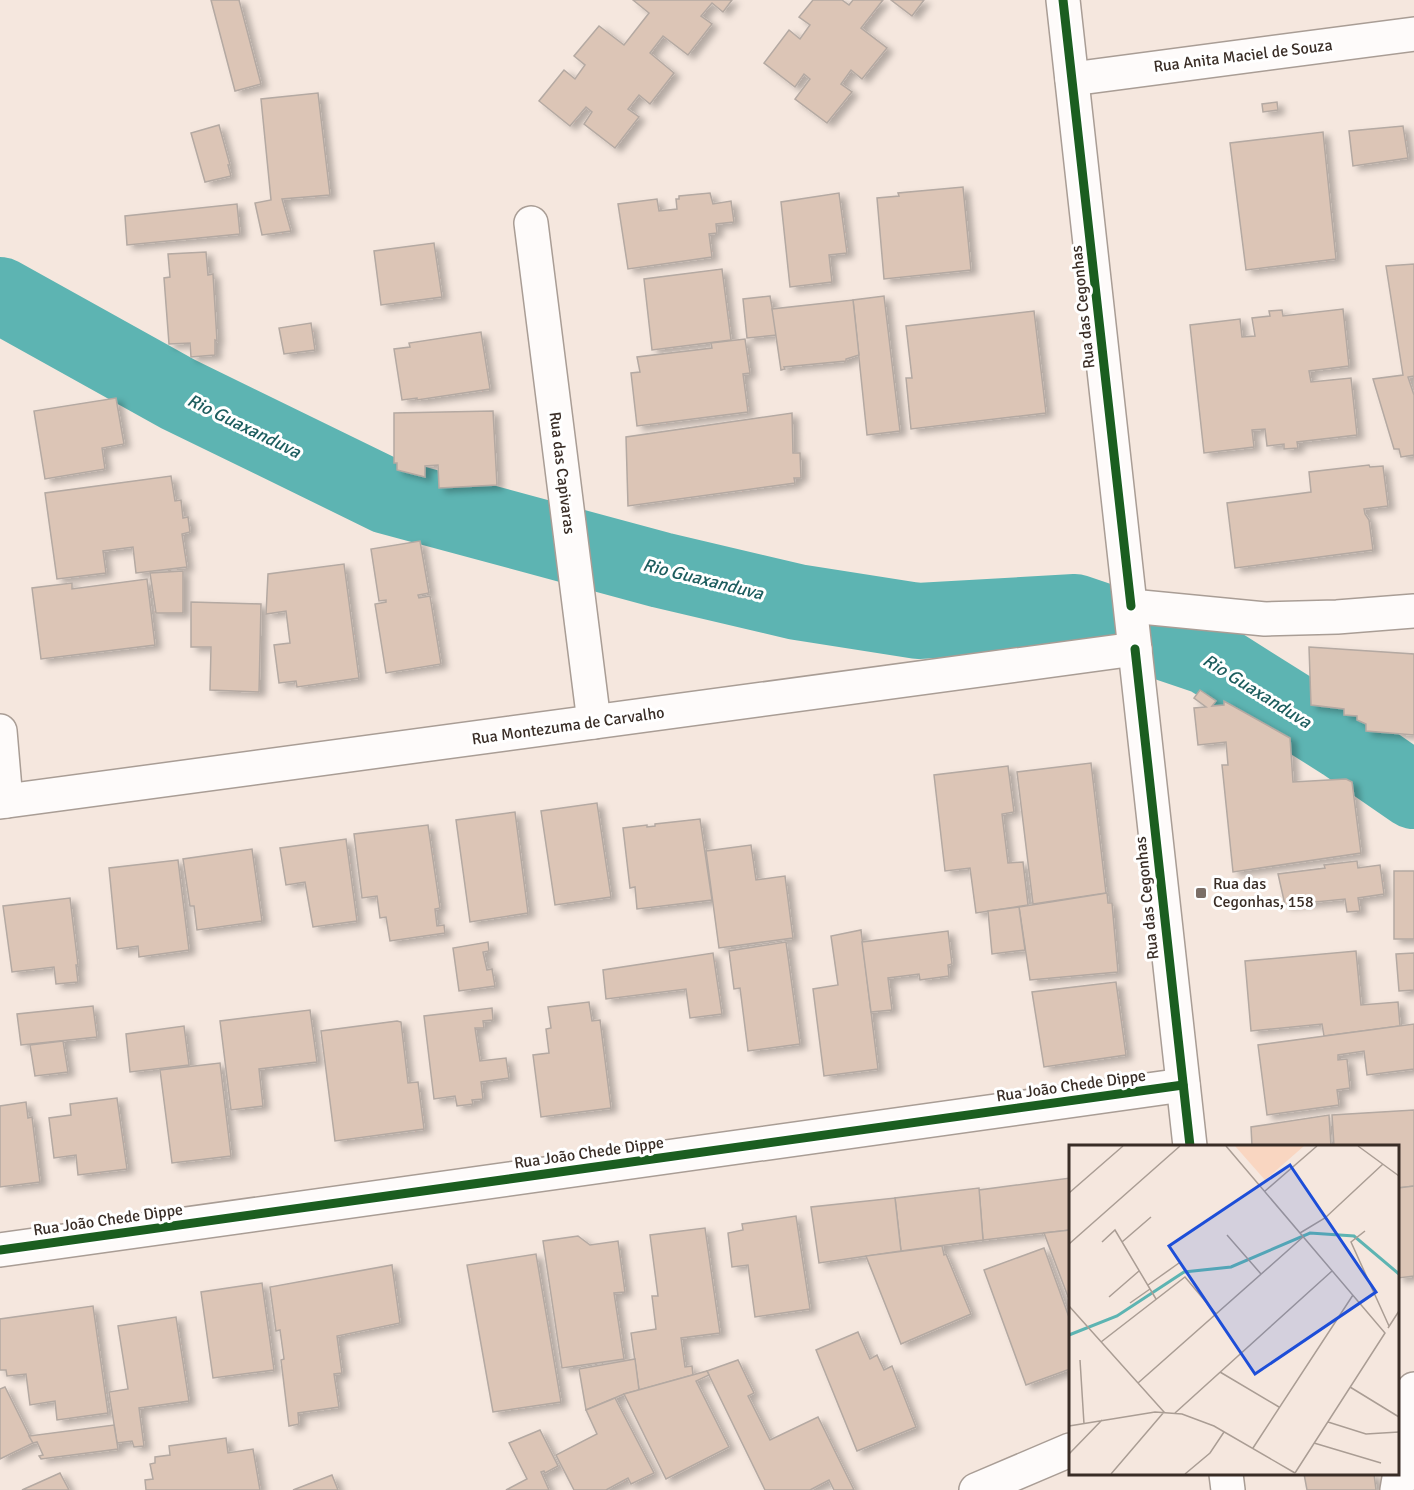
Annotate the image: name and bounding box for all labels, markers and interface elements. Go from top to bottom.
street label: Rua Anita Maciel de Souza [1152,35,1334,77]
street label: Rua das Cegonhas [1067,244,1099,370]
water label: Rio Guaxanduva [184,389,305,463]
street label: Rua das Capivaras [545,411,579,535]
water label: Rio Guaxanduva [640,553,766,605]
water label: Rio Guaxanduva [1199,649,1316,733]
street label: Rua Montezuma de Carvalho [470,703,666,749]
street label: Rua das Cegonhas [1131,835,1163,961]
place label: Rua das Cegonhas, 158 [1213,874,1314,912]
marker: Rua das Cegonhas, 158 [1194,886,1208,900]
street label: Rua João Chede Dippe [995,1066,1147,1106]
street label: Rua João Chede Dippe [513,1133,665,1173]
inset map [1069,1145,1399,1475]
street label: Rua João Chede Dippe [32,1200,184,1240]

